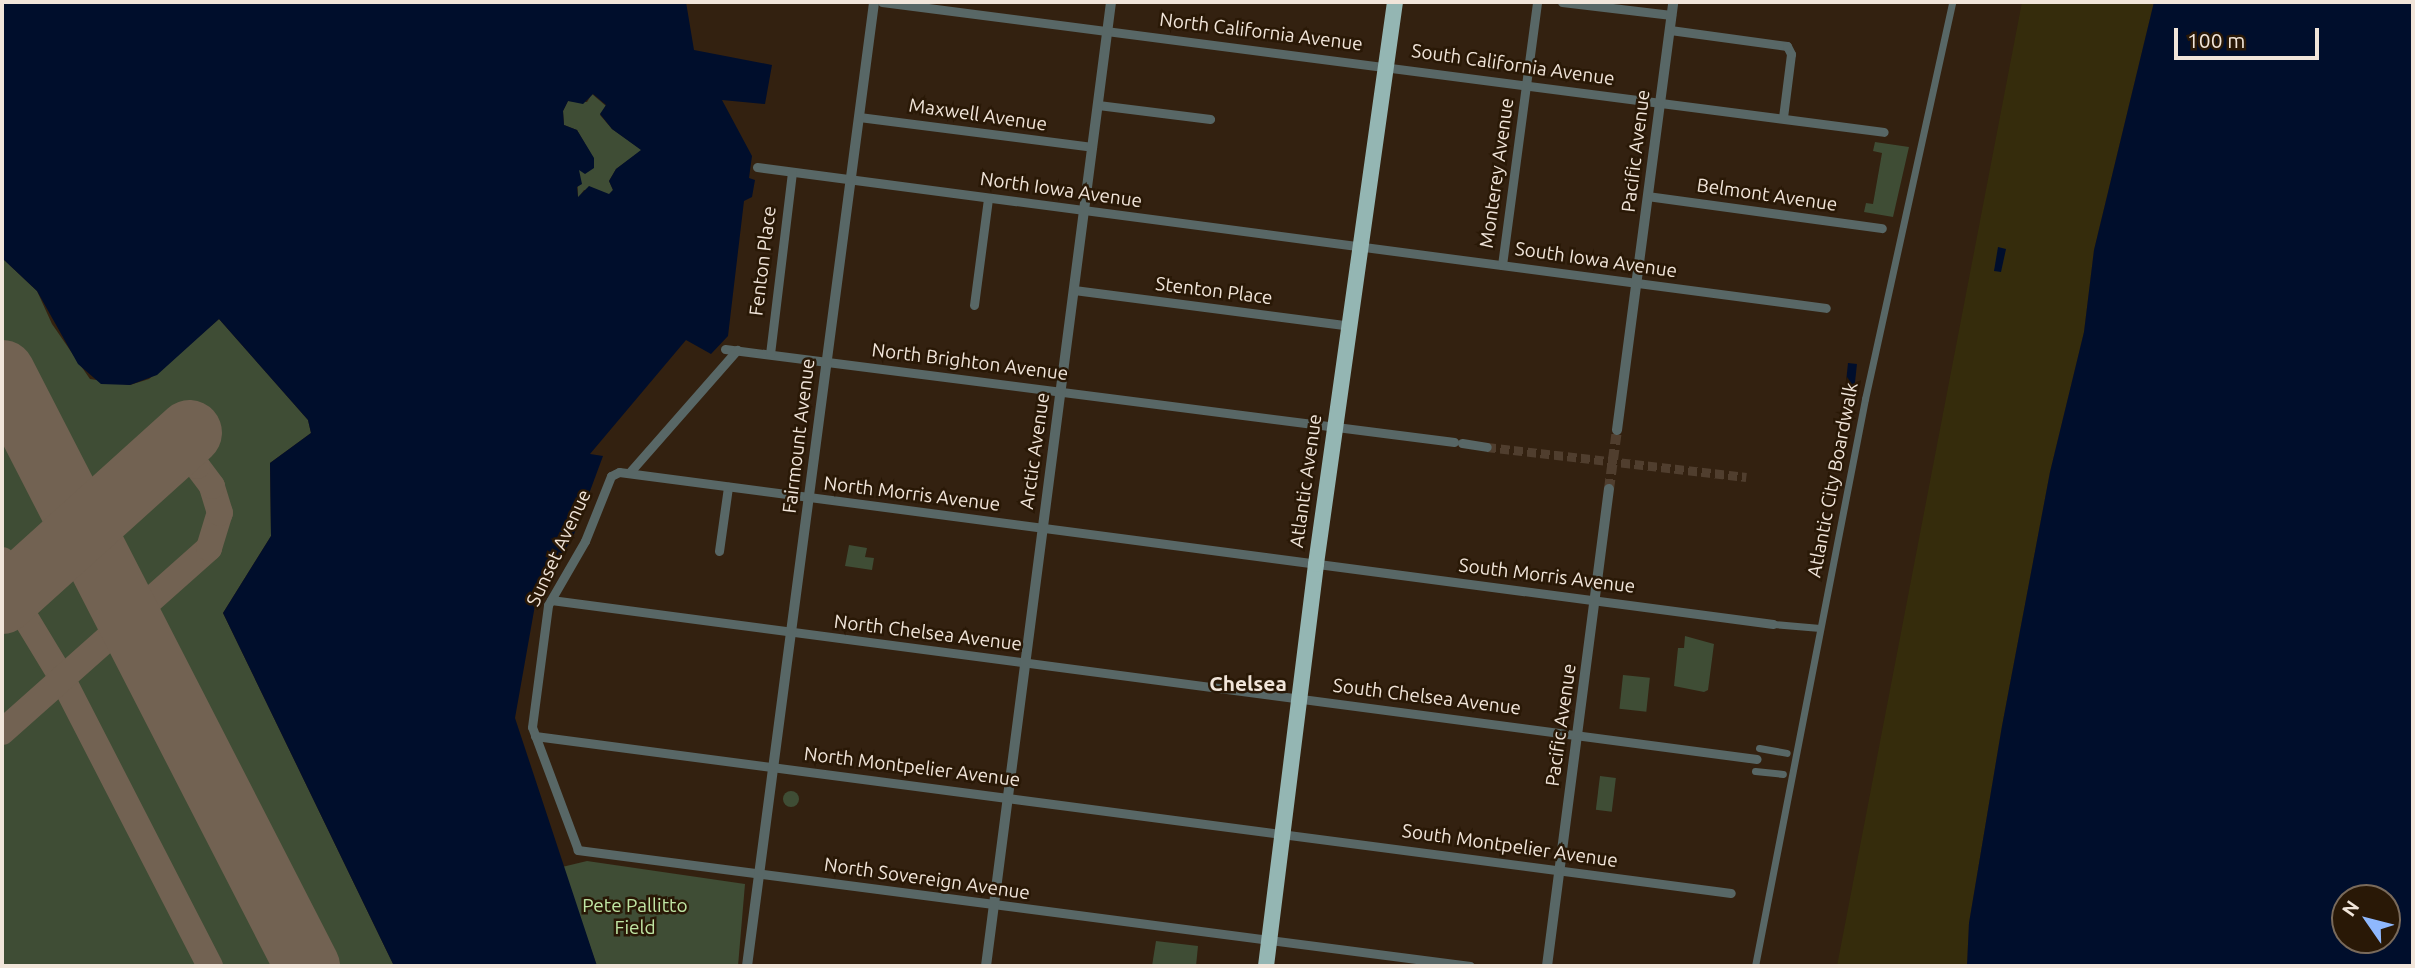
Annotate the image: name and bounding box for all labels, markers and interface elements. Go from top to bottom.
street label: North California Avenue [1158,8,1364,56]
scale bar [2177,14,2322,58]
text: 100 m [2187,28,2245,52]
street label: South California Avenue [1410,39,1616,91]
street label: Pacific Avenue [1617,88,1655,214]
street label: Maxwell Avenue [907,94,1049,136]
street label: Monterey Avenue [1475,96,1519,250]
street label: North Iowa Avenue [979,167,1143,213]
street label: Belmont Avenue [1695,174,1839,216]
street label: Fenton Place [745,205,781,317]
street label: South Iowa Avenue [1514,237,1678,283]
street label: Stenton Place [1154,273,1274,309]
street label: North Brighton Avenue [870,339,1070,385]
street label: Fairmount Avenue [778,357,820,515]
street label: Atlantic City Boardwalk [1803,381,1863,579]
street label: Arctic Avenue [1016,391,1054,511]
street label: Atlantic Avenue [1285,413,1327,549]
street label: North Morris Avenue [822,472,1002,516]
street label: Sunset Avenue [522,486,596,610]
street label: South Morris Avenue [1457,554,1637,598]
street label: North Chelsea Avenue [833,610,1023,656]
street label: Pacific Avenue [1541,662,1581,788]
district label: Chelsea [1209,670,1287,696]
street label: South Chelsea Avenue [1332,674,1522,720]
street label: North Montpelier Avenue [803,742,1021,792]
street label: South Montpelier Avenue [1401,820,1619,872]
street label: North Sovereign Avenue [823,853,1031,905]
north arrow [2331,884,2401,954]
park label: Pete Pallitto Field [582,895,688,939]
text: N [2337,896,2364,920]

